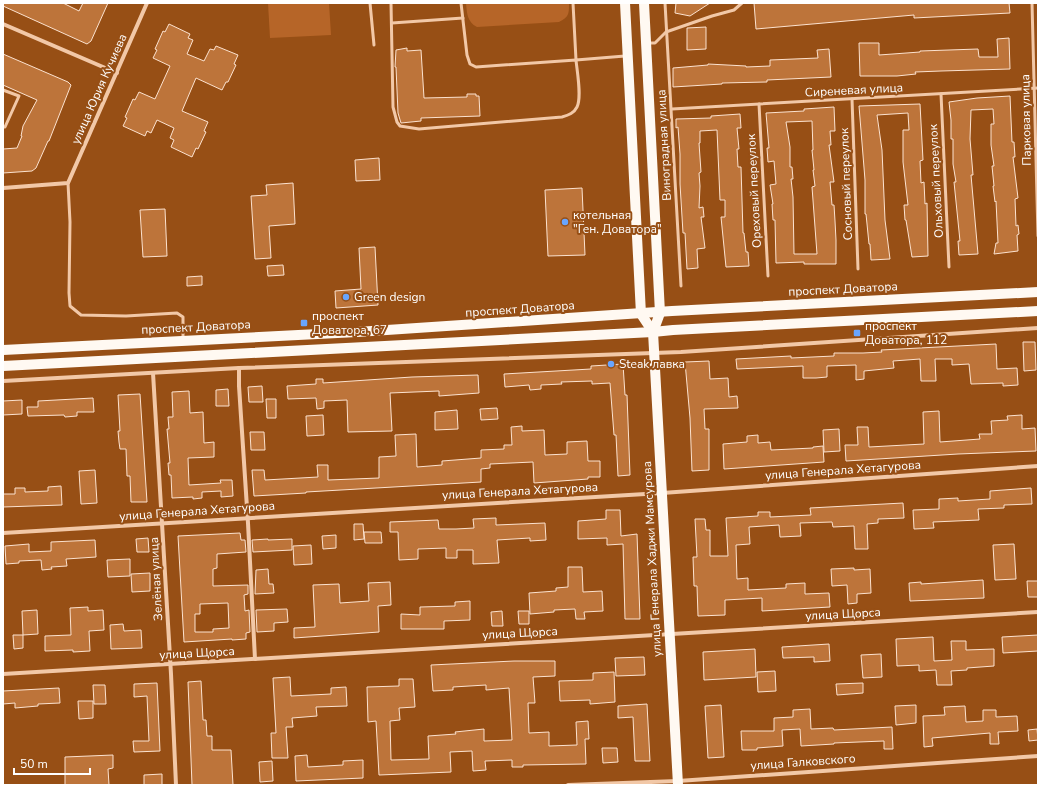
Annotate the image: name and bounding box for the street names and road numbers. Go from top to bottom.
street label: улица Юрия Кучиева [67,31,131,147]
street label: Парковая улица [1017,74,1035,166]
street label: Сиреневая улица [804,79,904,101]
street label: Виноградная улица [653,89,675,201]
street label: Ольховый переулок [925,123,947,238]
street label: Сосновый переулок [836,127,856,241]
street label: Ореховый переулок [743,133,765,248]
street label: проспект Доватора [788,278,898,300]
street label: проспект Доватора [465,297,575,321]
street label: проспект Доватора [141,316,251,338]
street label: улица Генерала Хетагурова [765,457,921,483]
street label: улица Генерала Хаджи Мамсурова [639,461,665,657]
street label: улица Генерала Хетагурова [442,479,598,503]
street label: улица Генерала Хетагурова [119,498,275,524]
street label: Зелёная улица [146,537,166,621]
street label: улица Щорса [805,604,881,624]
street label: улица Щорса [482,623,558,643]
street label: улица Щорса [159,643,235,663]
street label: улица Галковского [750,750,856,774]

